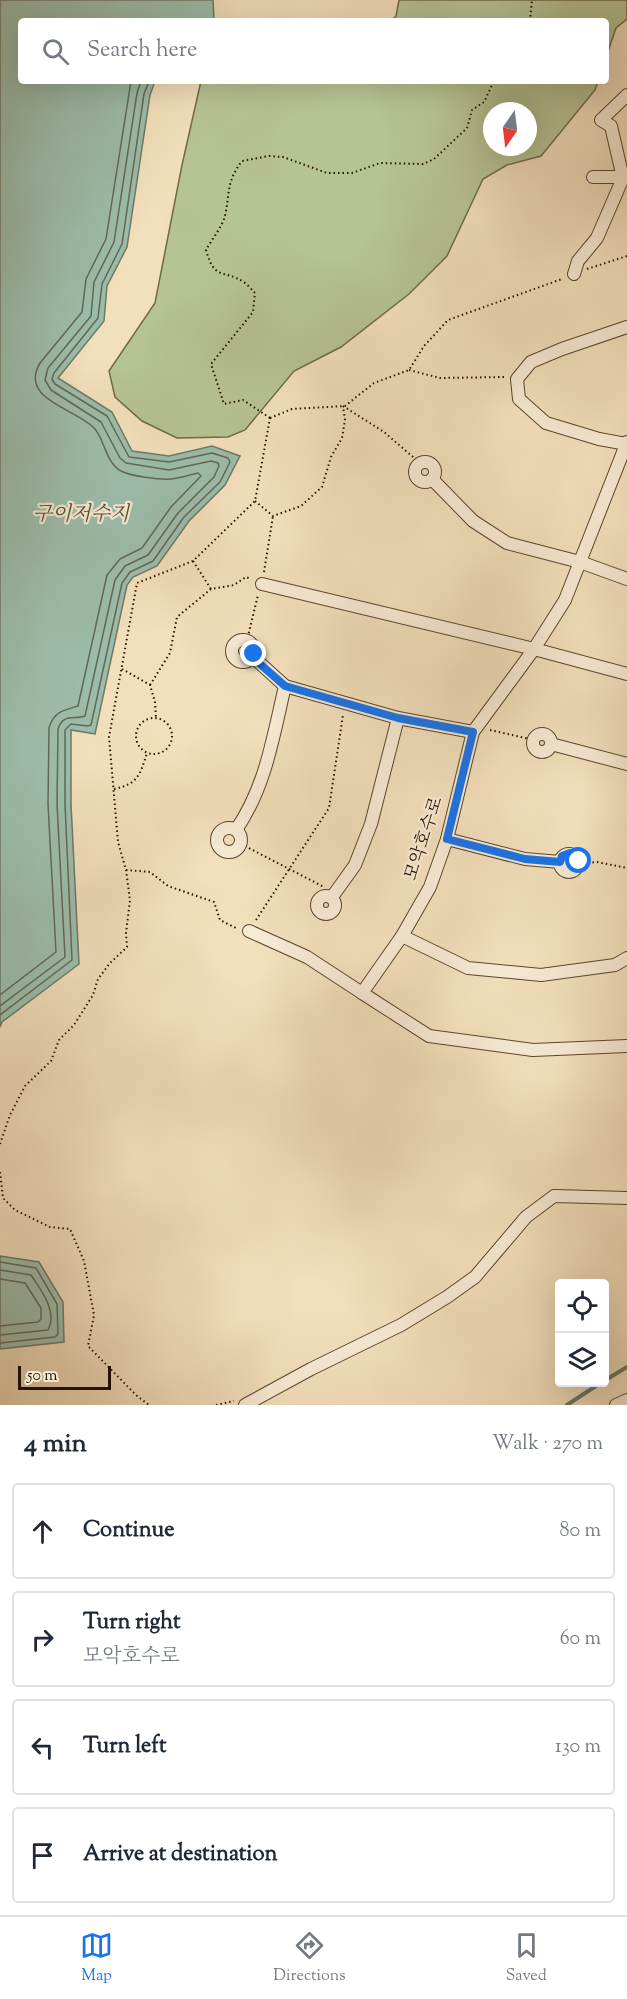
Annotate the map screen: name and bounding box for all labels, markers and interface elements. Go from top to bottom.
search box [18,18,609,84]
icon: search [39,35,72,68]
text: Search here [87,35,197,67]
north arrow [483,102,537,156]
water label: 구이저수지 [33,501,131,530]
route end [240,640,266,666]
street label: 모악호수로 [399,794,451,884]
route start [565,847,591,873]
map controls [555,1279,609,1387]
button: locate [555,1279,609,1333]
button: layers [555,1333,609,1387]
scale bar [18,1363,111,1390]
text: 50 m [27,1365,58,1388]
text: 4 min [24,1426,87,1463]
text: Walk · 270 m [492,1430,603,1459]
icon: ahead [26,1515,59,1548]
text: Continue [83,1515,174,1547]
text: 80 m [560,1517,601,1546]
text: Turn right [83,1607,180,1639]
icon: right [26,1623,59,1656]
text: 60 m [560,1625,601,1654]
text: 모악호수로 [83,1643,180,1672]
icon: left [26,1731,59,1764]
text: Turn left [83,1731,166,1763]
text: 130 m [555,1733,601,1762]
icon: arrive [26,1839,59,1872]
text: Arrive at destination [83,1839,278,1871]
tab: Map [80,1929,113,1988]
tab: Directions [273,1929,346,1988]
tab: Saved [506,1929,547,1988]

